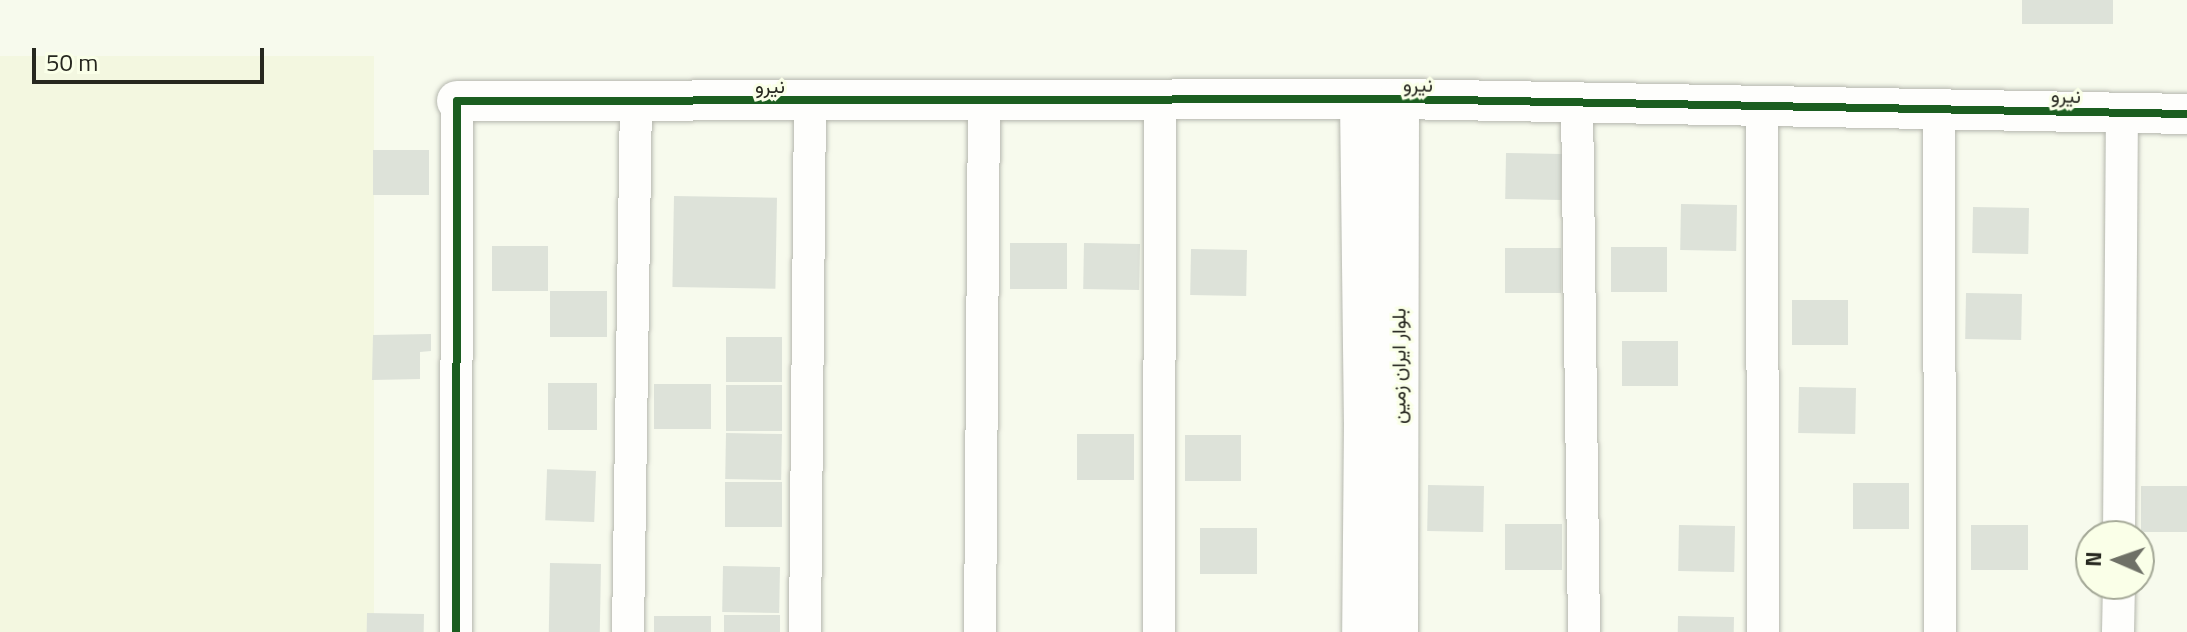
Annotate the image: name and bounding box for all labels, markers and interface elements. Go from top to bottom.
scale bar [36,32,268,82]
text: 50 m [46,44,98,80]
street label: نیرو [1403,72,1433,96]
street label: نیرو [755,73,785,97]
street label: نیرو [2051,82,2081,108]
street label: بلوار ایران زمین [1386,308,1410,424]
north arrow [2075,520,2155,600]
text: N [2076,551,2110,567]

